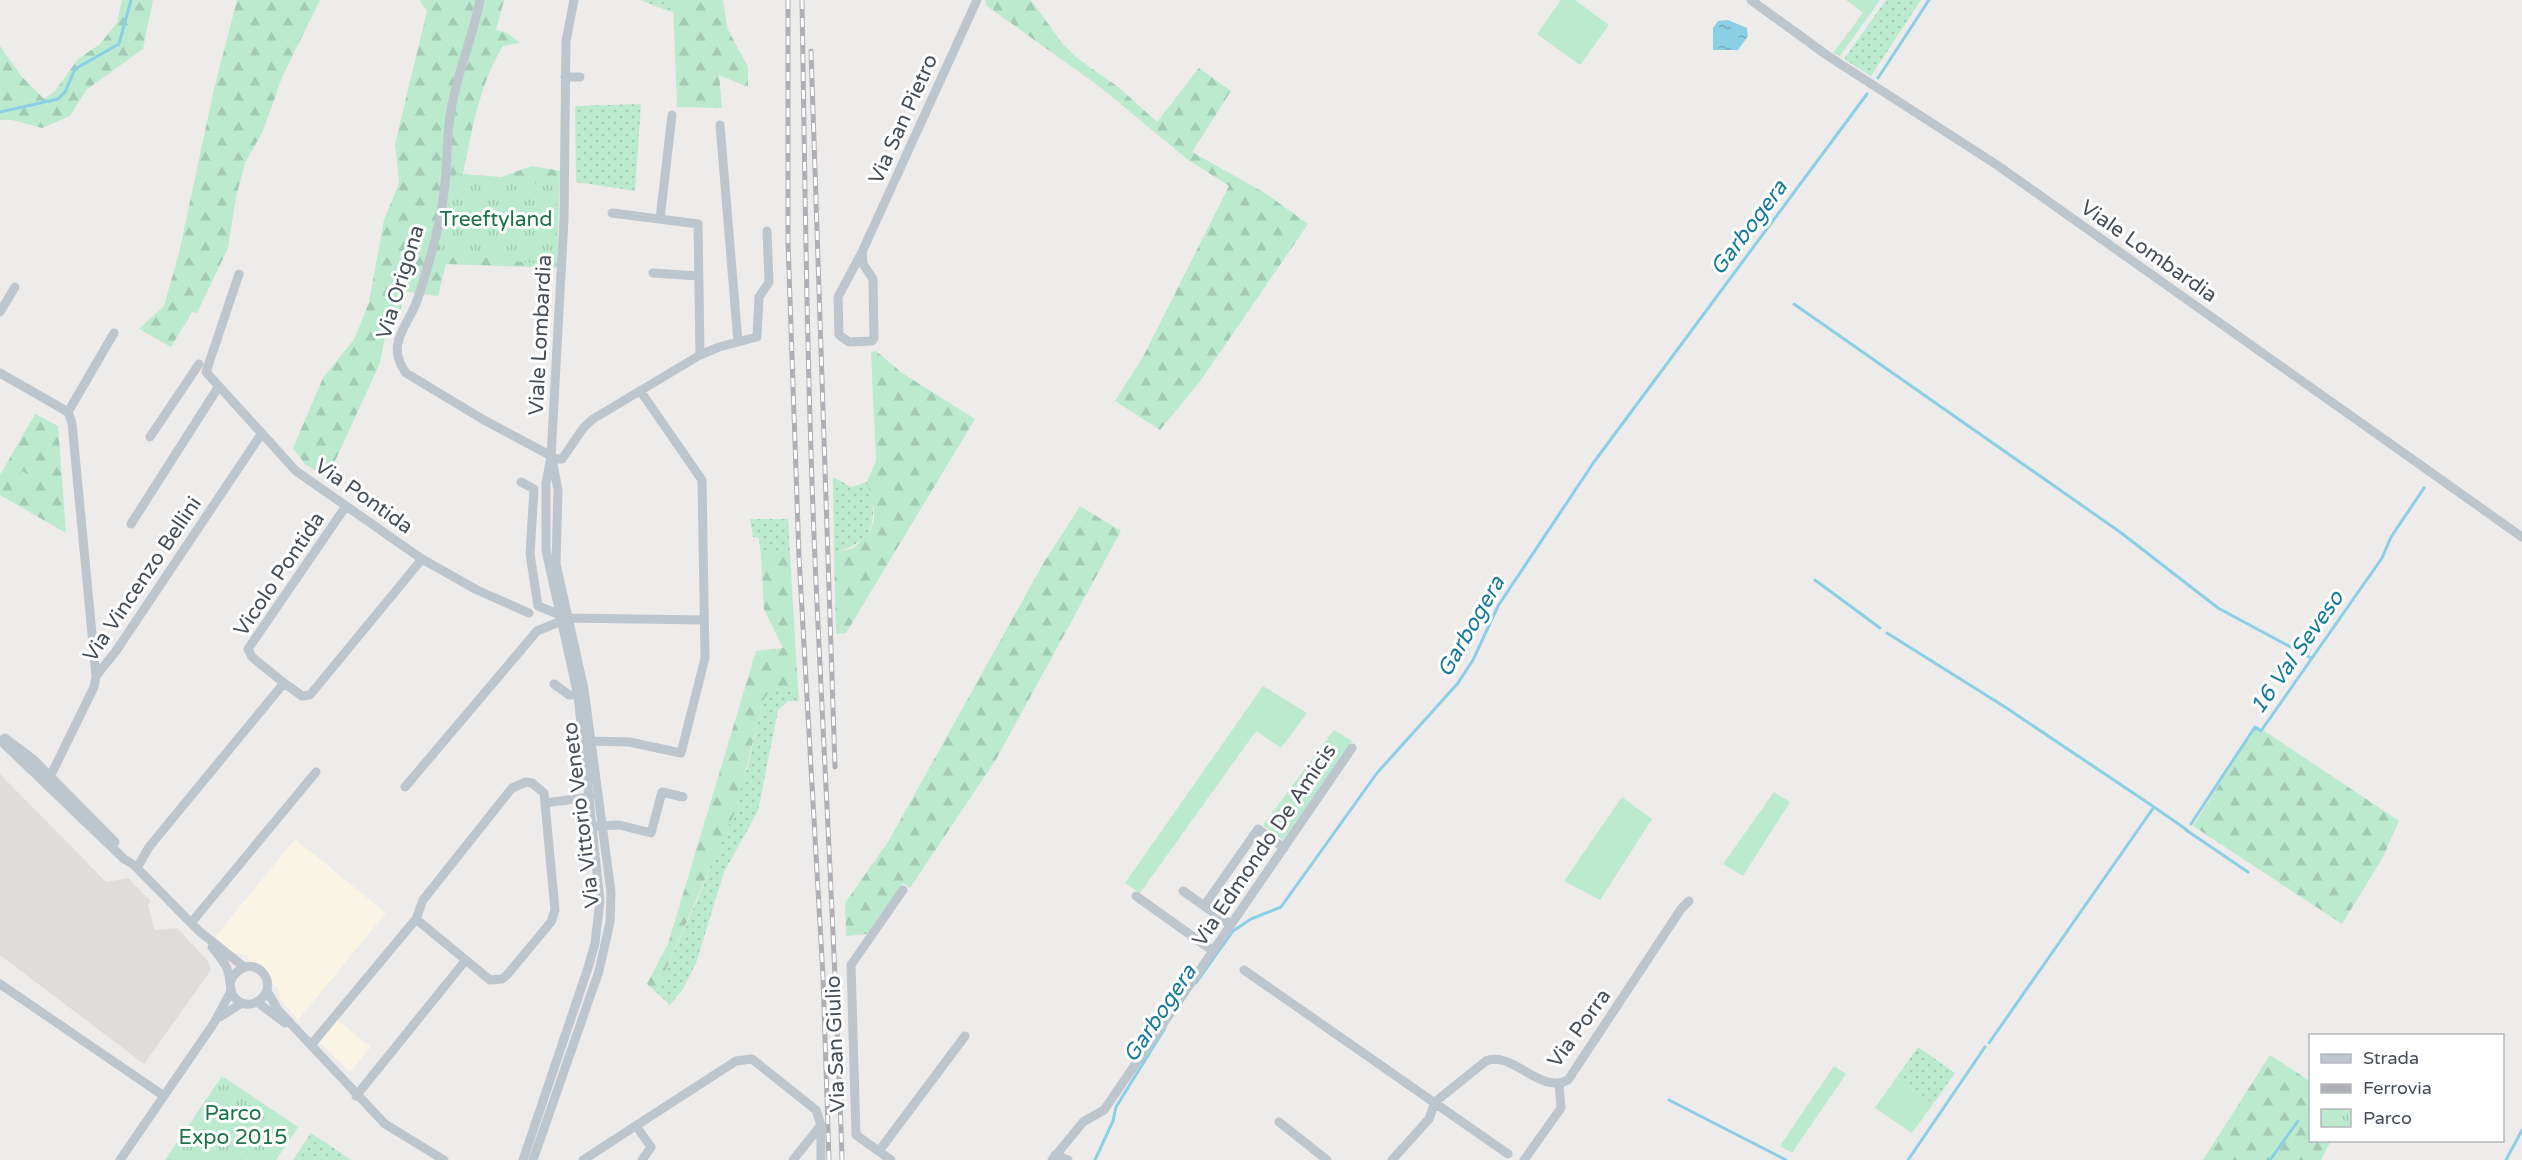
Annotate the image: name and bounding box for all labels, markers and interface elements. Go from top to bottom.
street label: Via San Pietro [864,50,943,188]
water label: Garbogera [1705,175,1793,280]
street label: Viale Lombardia [2076,195,2222,308]
park label: Treeftyland [439,207,553,232]
street label: Via Origona [371,222,430,342]
street label: Viale Lombardia [524,254,557,416]
street label: Via Pontida [310,453,418,539]
street label: Via Vincenzo Bellini [78,492,207,667]
street label: Vicolo Pontida [229,507,330,641]
water label: Garbogera [1432,571,1510,681]
water label: 16 Val Seveso [2245,584,2350,719]
street label: Via Vittorio Veneto [558,720,605,909]
street label: Via Edmondo De Amicis [1187,739,1342,951]
water label: Garbogera [1118,959,1202,1067]
street label: Via San Giulio [821,975,850,1113]
street label: Via Porra [1542,984,1616,1073]
legend [2309,1034,2504,1142]
text: Strada [2363,1047,2419,1069]
text: Ferrovia [2363,1077,2432,1099]
park label: Parco Expo 2015 [179,1101,288,1150]
text: Parco [2363,1107,2412,1129]

